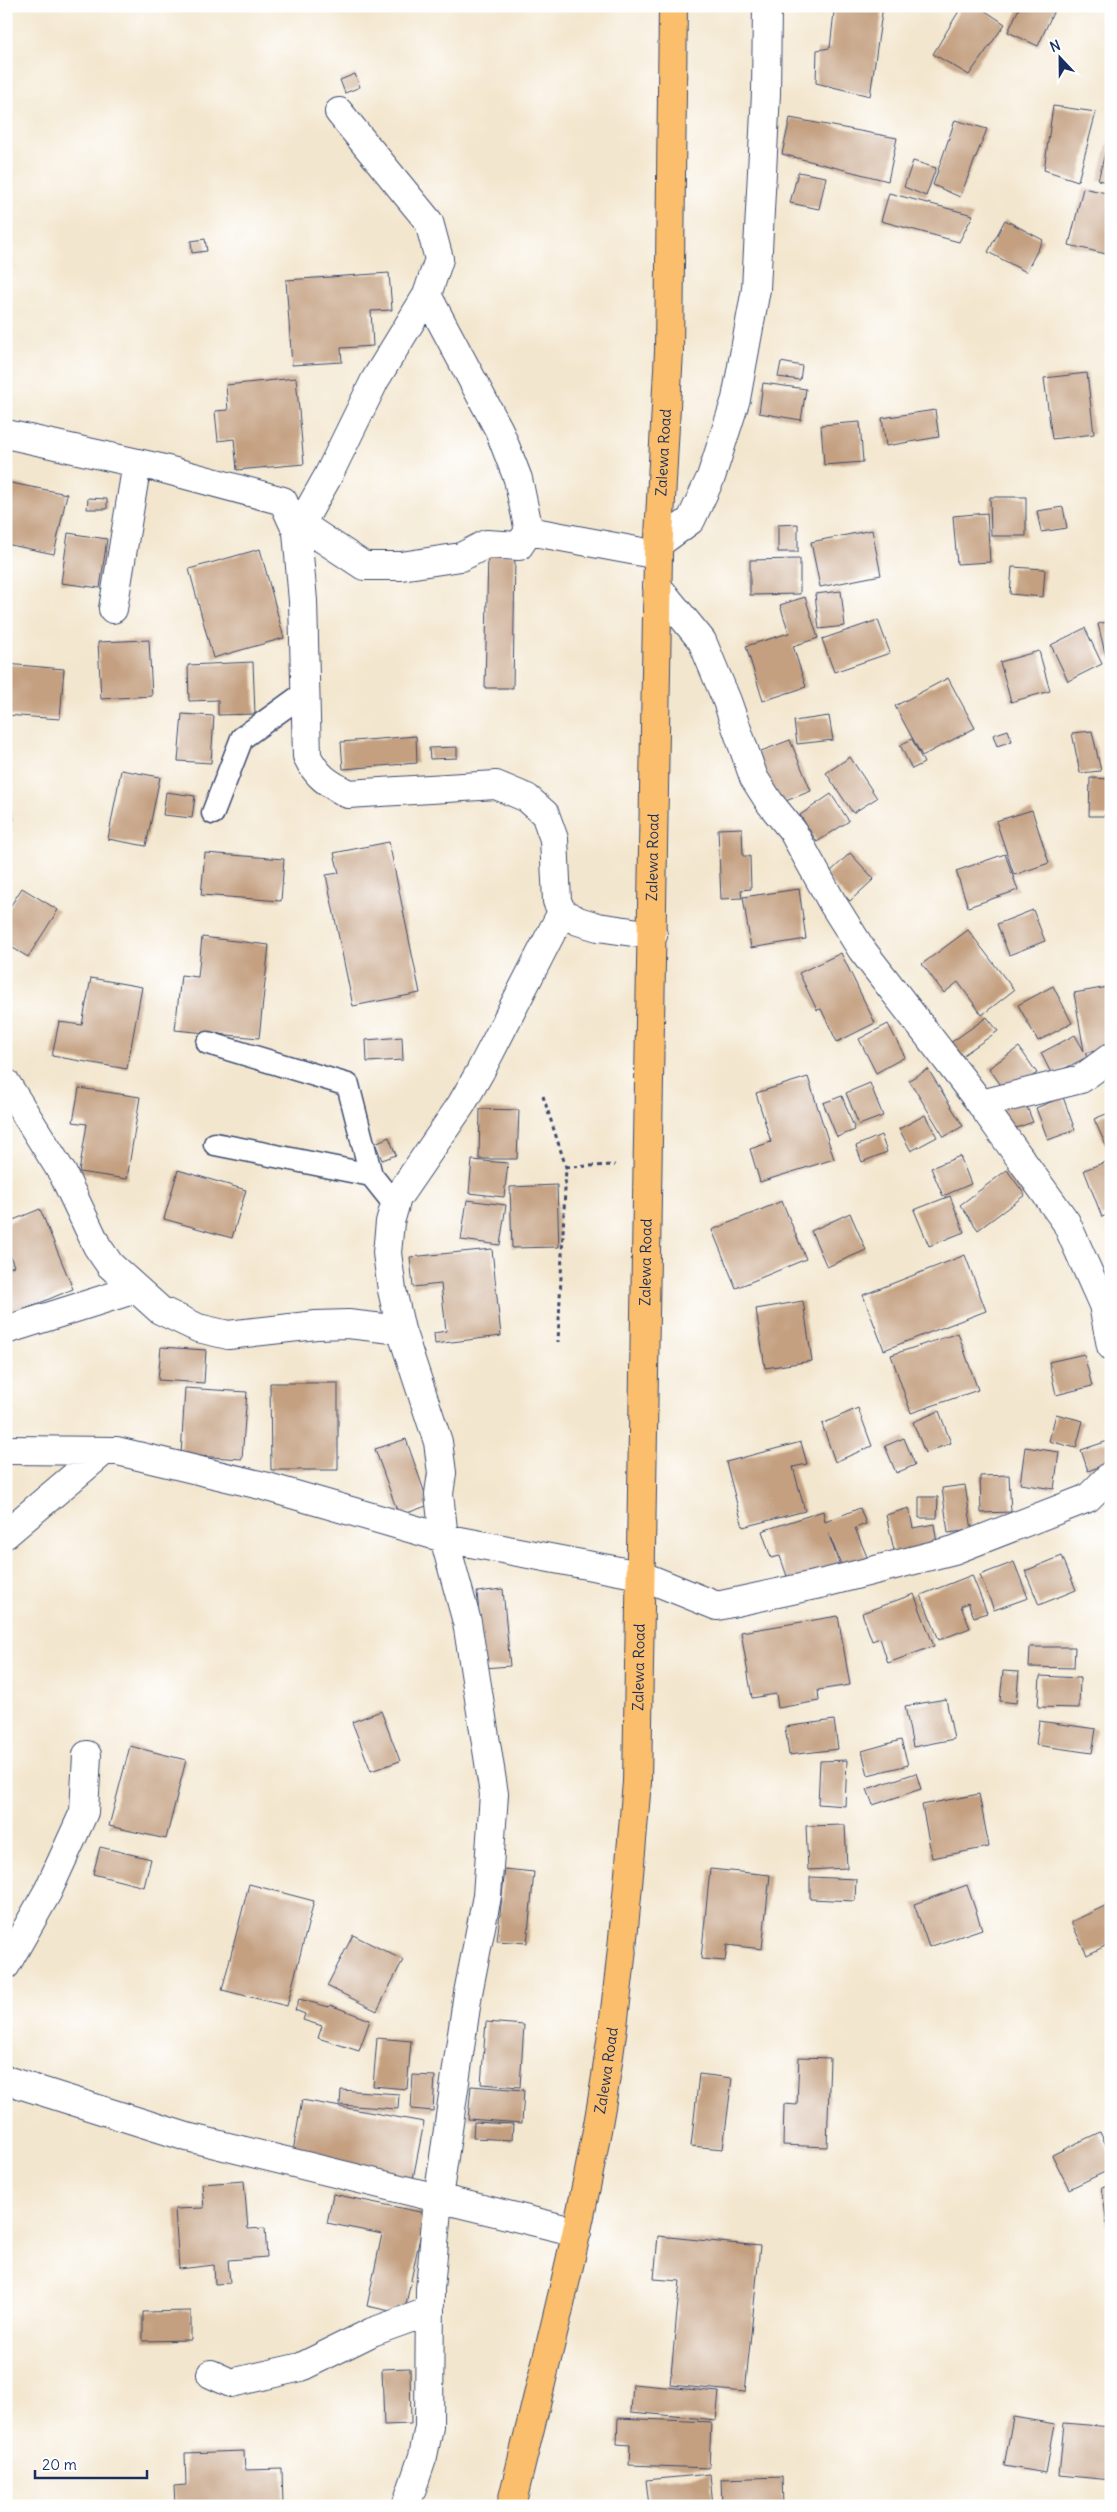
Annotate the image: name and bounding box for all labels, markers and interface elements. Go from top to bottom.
north arrow [1034,32,1084,82]
text: N [1047,36,1063,56]
street label: Zalewa Road [651,408,675,497]
street label: Zalewa Road [642,813,663,901]
street label: Zalewa Road [635,1218,656,1306]
street label: Zalewa Road [628,1623,649,1711]
street label: Zalewa Road [590,2026,622,2115]
scale bar [35,2447,148,2479]
text: 20 m [42,2455,77,2474]

